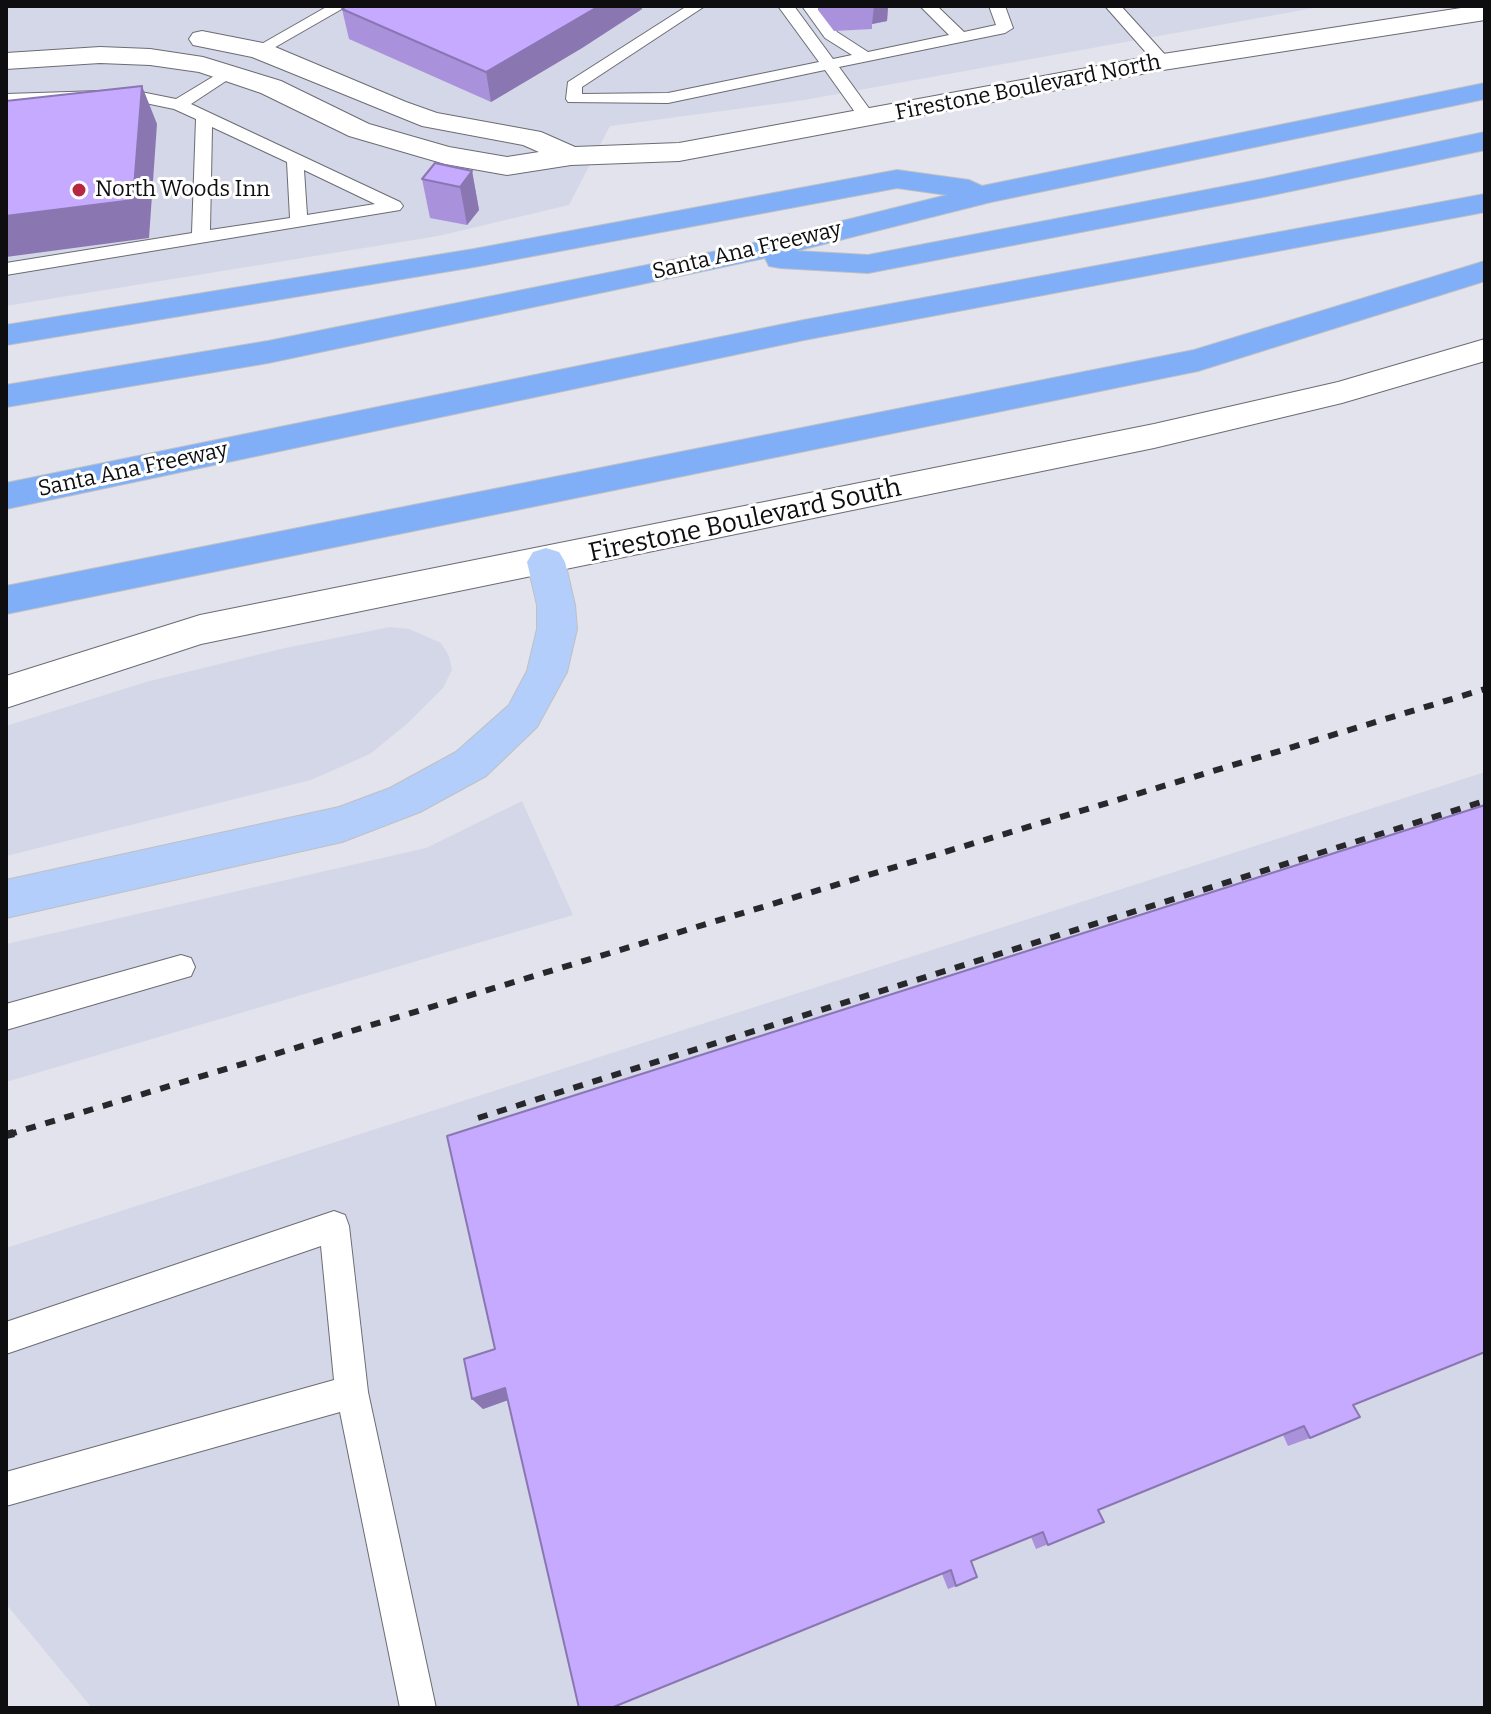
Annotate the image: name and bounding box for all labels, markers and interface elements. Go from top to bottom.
street label: Firestone Boulevard North [893,49,1163,127]
place label: North Woods Inn [95,177,270,203]
marker: North Woods Inn [70,181,88,199]
street label: Santa Ana Freeway [650,216,844,286]
street label: Santa Ana Freeway [36,437,230,503]
street label: Firestone Boulevard South [586,473,904,569]

